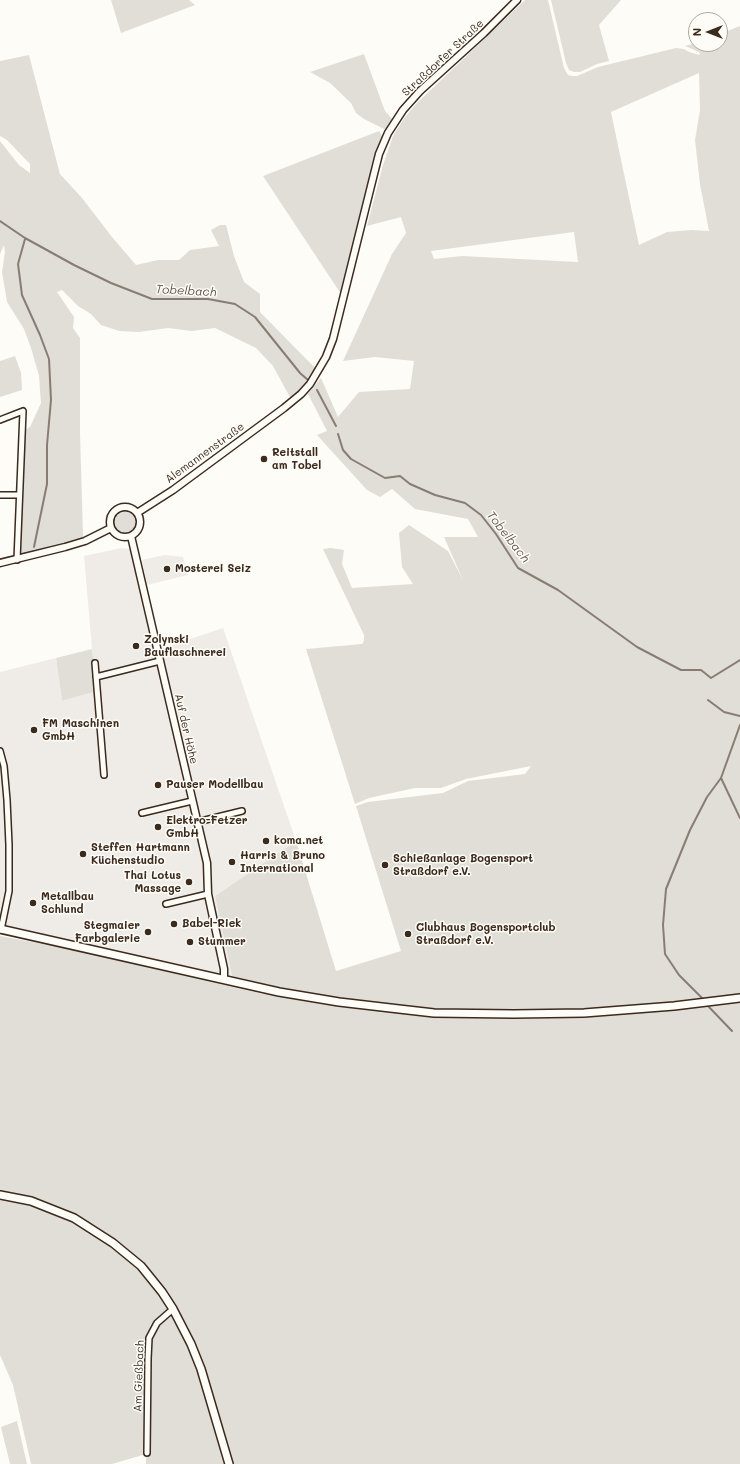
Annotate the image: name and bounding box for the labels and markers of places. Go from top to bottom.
place label: Reitstall am Tobel [272,446,321,472]
marker: Reitstall am Tobel [259,454,269,464]
place label: Mosterei Seiz [175,562,251,576]
marker: Mosterei Seiz [162,564,172,574]
place label: Zolynski Bauflaschnerei [144,633,226,659]
marker: Zolynski Bauflaschnerei [131,641,141,651]
place label: FM Maschinen GmbH [42,717,119,743]
marker: FM Maschinen GmbH [29,725,39,735]
place label: Pauser Modellbau [166,778,263,792]
marker: Pauser Modellbau [153,780,163,790]
place label: Elektro-Fetzer GmbH [166,814,247,840]
marker: Elektro-Fetzer GmbH [153,822,163,832]
place label: koma.net [274,834,323,848]
marker: koma.net [261,836,271,846]
place label: Steffen Hartmann Küchenstudio [91,841,190,867]
marker: Steffen Hartmann Küchenstudio [78,849,88,859]
place label: Harris & Bruno International [240,849,325,875]
place label: Schießanlage Bogensport Straßdorf e.V. [393,852,533,878]
marker: Harris & Bruno International [227,857,237,867]
marker: Schießanlage Bogensport Straßdorf e.V. [380,860,390,870]
place label: Thai Lotus Massage [124,869,181,895]
marker: Thai Lotus Massage [184,877,194,887]
place label: Metallbau Schlund [41,890,94,916]
marker: Metallbau Schlund [28,898,38,908]
place label: Babel-Riek [182,917,241,931]
place label: Stegmaier Farbgalerie [75,919,140,945]
marker: Babel-Riek [169,919,179,929]
place label: Clubhaus Bogensportclub Straßdorf e.V. [416,921,556,947]
marker: Stegmaier Farbgalerie [143,927,153,937]
marker: Clubhaus Bogensportclub Straßdorf e.V. [403,929,413,939]
place label: Stummer [198,935,246,949]
marker: Stummer [185,937,195,947]

